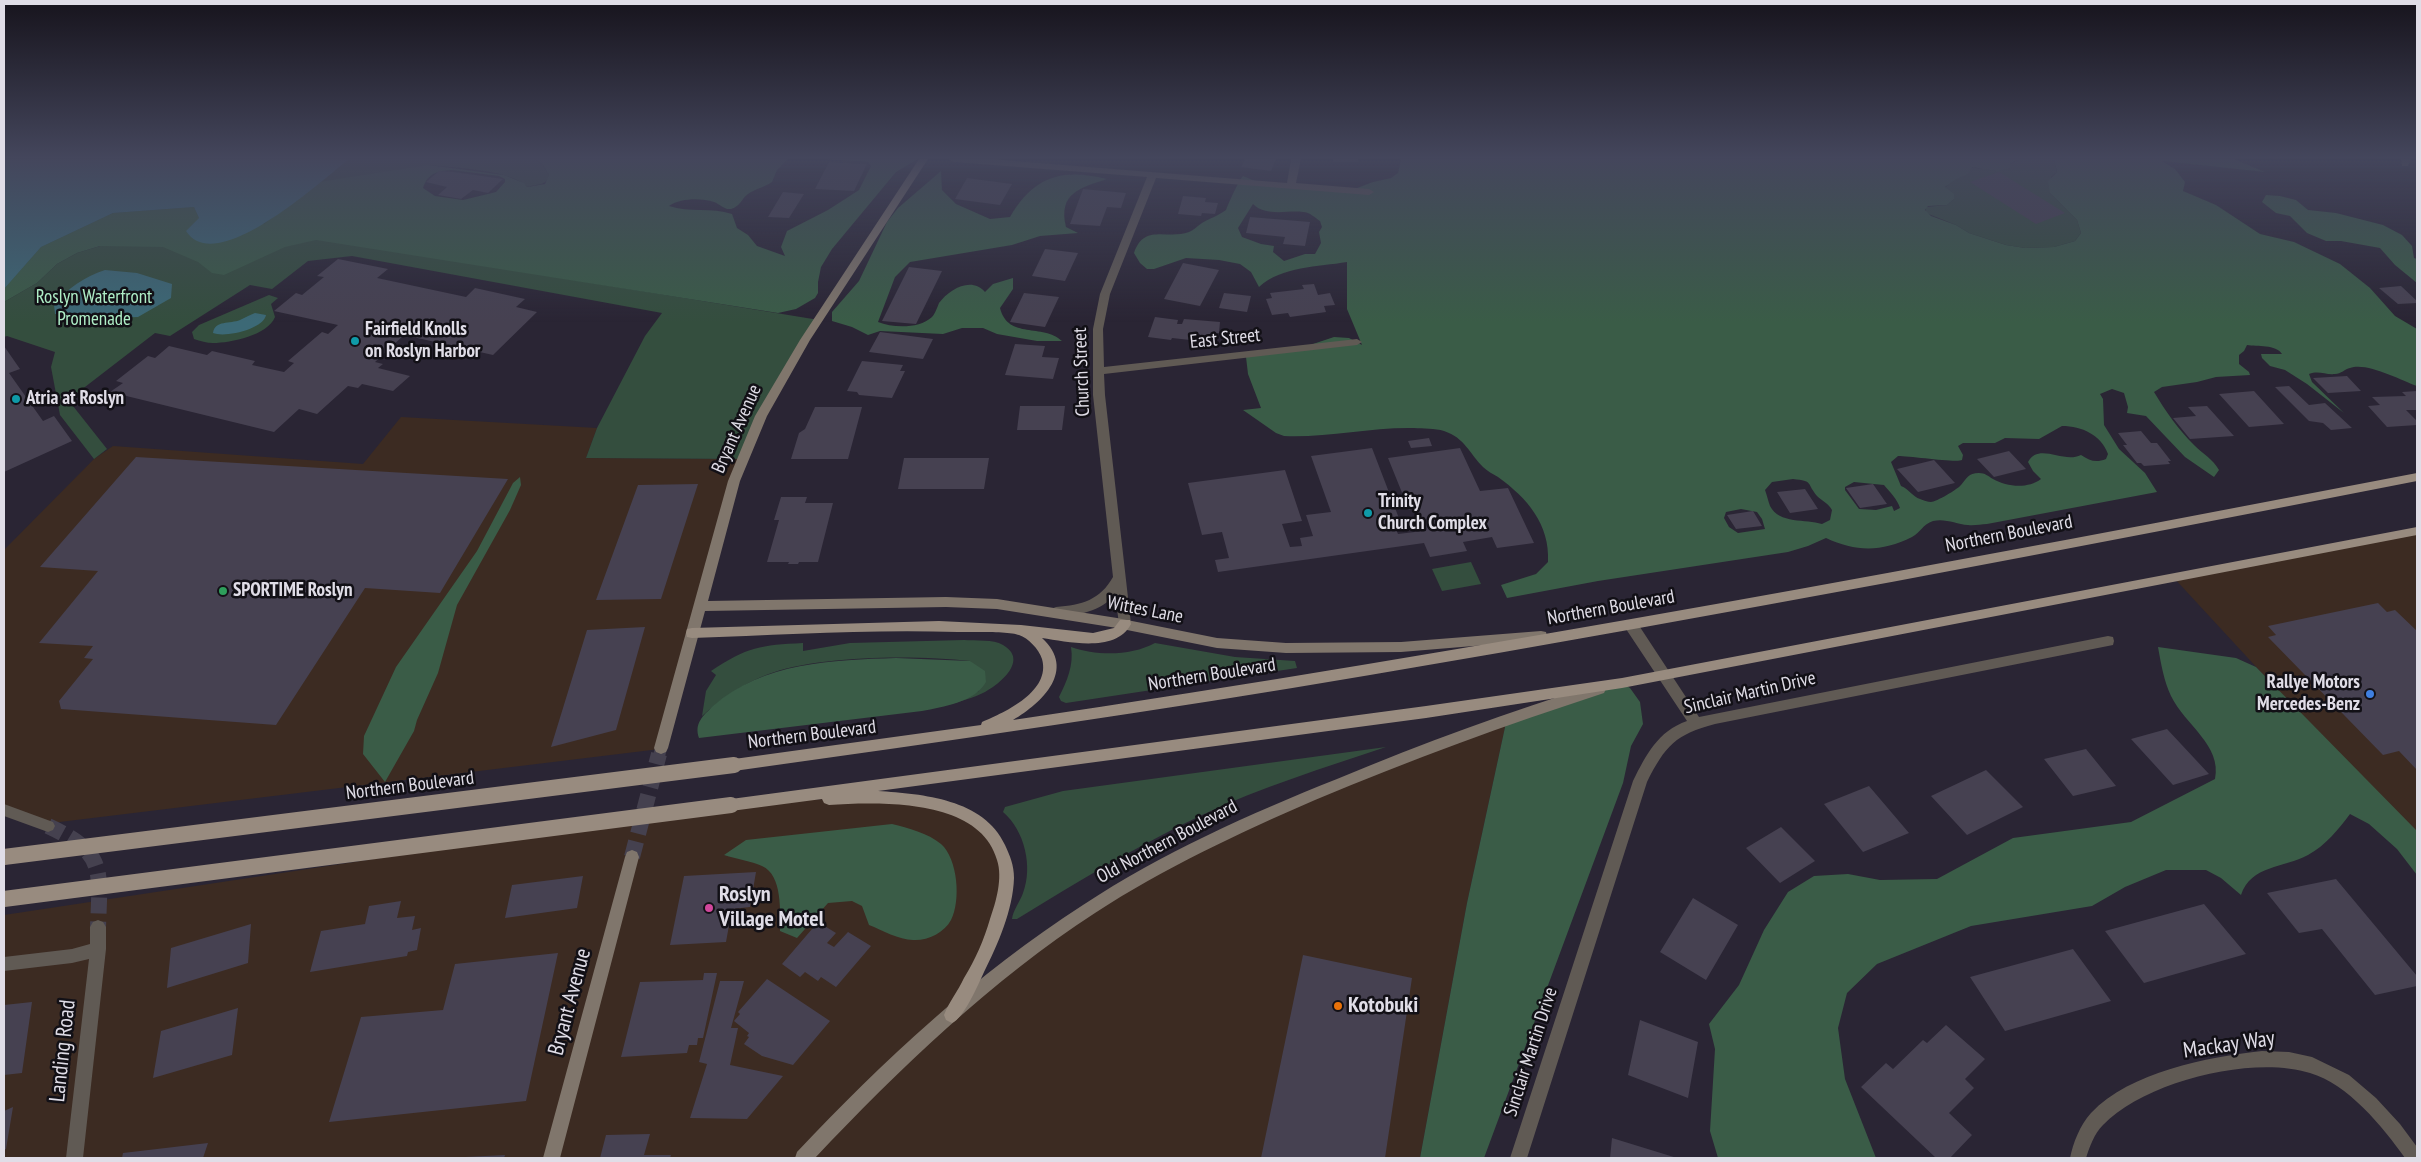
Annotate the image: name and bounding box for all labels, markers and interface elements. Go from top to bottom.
park label: Roslyn Waterfront Promenade [36,287,152,331]
place label: Fairfield Knolls on Roslyn Harbor [365,319,480,363]
street label: East Street [1189,324,1261,354]
street label: Church Street [1069,327,1095,417]
marker: Fairfield Knolls on Roslyn Harbor [349,335,361,347]
street label: Bryant Avenue [707,381,767,477]
place label: Atria at Roslyn [26,388,124,410]
marker: Atria at Roslyn [10,393,22,405]
place label: Trinity Church Complex [1378,491,1487,535]
marker: Trinity Church Complex [1362,507,1374,519]
street label: Northern Boulevard [1944,511,2074,557]
place label: SPORTIME Roslyn [233,580,352,602]
marker: SPORTIME Roslyn [217,585,229,597]
street label: Northern Boulevard [1546,586,1676,630]
street label: Wittes Lane [1105,591,1185,629]
street label: Northern Boulevard [1147,654,1277,696]
street label: Sinclair Martin Drive [1682,667,1818,719]
place label: Rallye Motors Mercedes-Benz [2257,672,2360,716]
marker: Rallye Motors Mercedes-Benz [2364,688,2376,700]
street label: Northern Boulevard [747,716,877,754]
street label: Northern Boulevard [345,767,475,805]
street label: Old Northern Boulevard [1093,795,1241,889]
place label: Roslyn Village Motel [719,882,824,934]
marker: Roslyn Village Motel [703,902,715,914]
street label: Bryant Avenue [543,946,597,1058]
street label: Sinclair Martin Drive [1499,985,1563,1119]
place label: Kotobuki [1348,993,1418,1019]
street label: Landing Road [44,998,82,1104]
marker: Kotobuki [1332,1000,1344,1012]
street label: Mackay Way [2182,1026,2276,1064]

